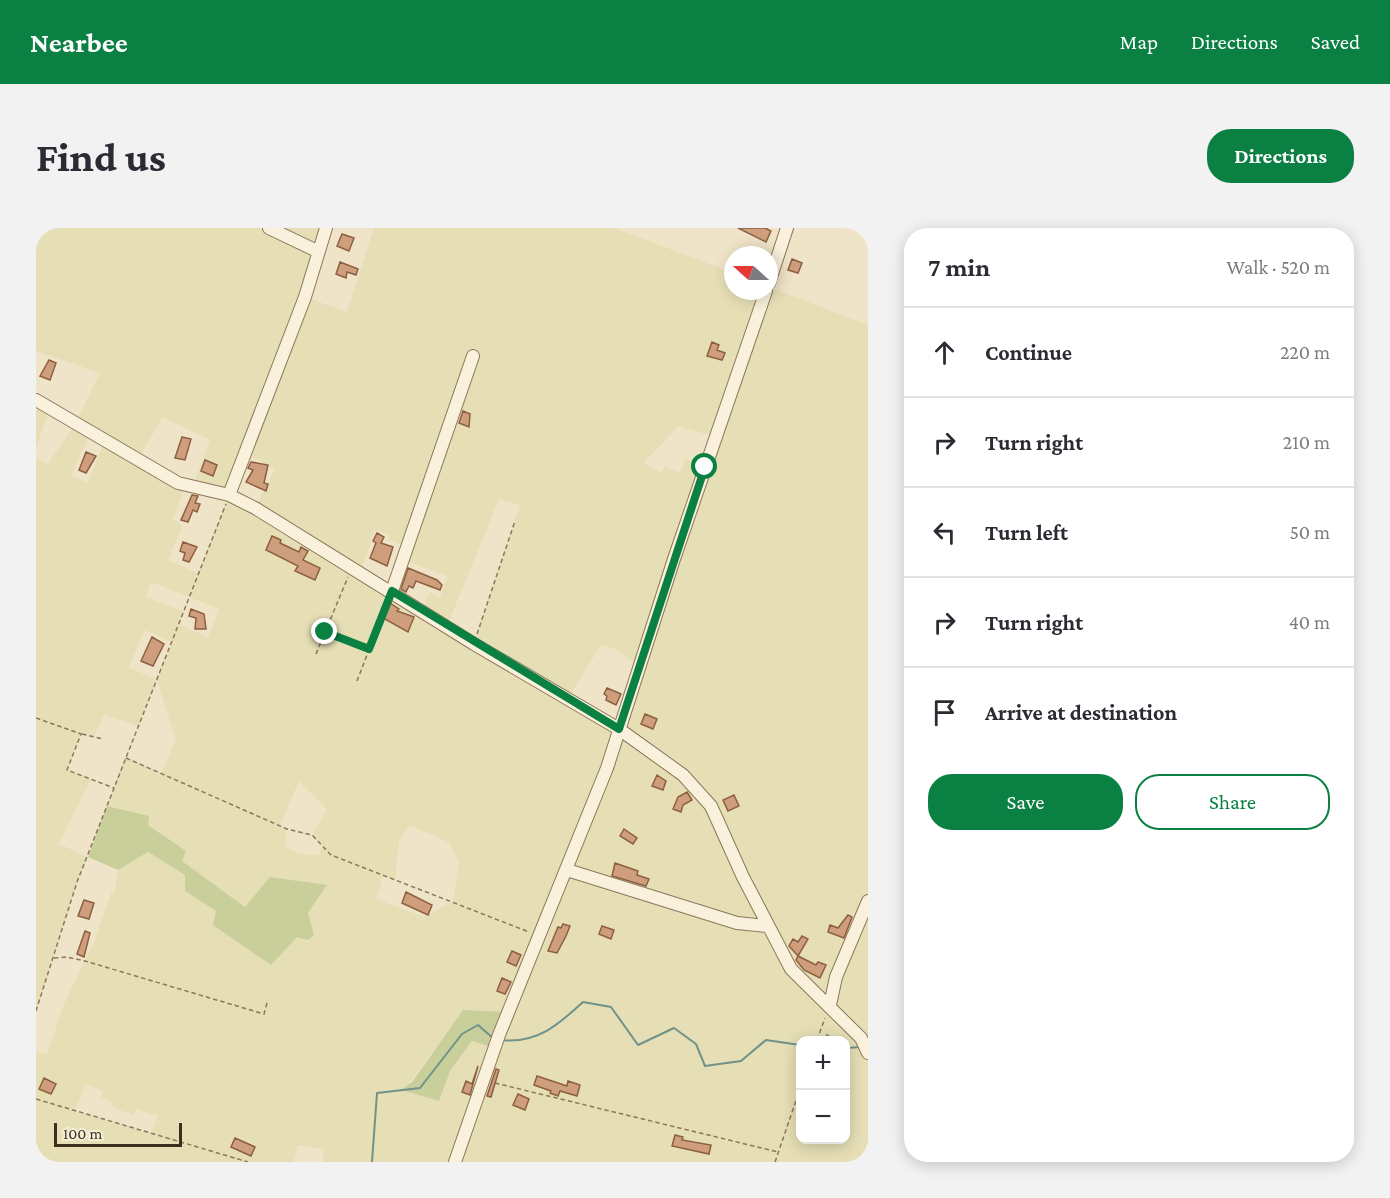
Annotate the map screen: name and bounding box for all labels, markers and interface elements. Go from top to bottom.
text: Nearbee [30,27,128,58]
text: Map [1120,30,1158,54]
text: Directions [1191,30,1278,54]
text: Saved [1311,30,1360,54]
button: Directions [1207,129,1354,183]
text: Find us [36,133,166,180]
north arrow [724,246,778,300]
text: 7 min [928,253,990,282]
text: Walk · 520 m [1227,256,1330,278]
icon: ahead [928,336,961,369]
text: Continue [985,340,1072,365]
text: 220 m [1280,341,1330,363]
icon: right [928,426,961,459]
text: Turn right [985,430,1083,455]
text: 210 m [1283,431,1330,453]
route start [691,453,717,479]
icon: left [928,516,961,549]
text: Turn left [985,520,1068,545]
text: 50 m [1289,521,1330,543]
icon: right [928,606,961,639]
text: Turn right [985,610,1083,635]
text: 40 m [1289,611,1330,633]
route end [311,618,337,644]
icon: arrive [928,696,961,729]
text: Arrive at destination [985,700,1177,725]
button: Save [928,774,1123,830]
button: Share [1135,774,1330,830]
map controls [796,1036,850,1144]
button: + [796,1036,850,1090]
button: − [796,1090,850,1144]
scale bar [54,1120,182,1148]
text: 100 m [63,1125,102,1142]

